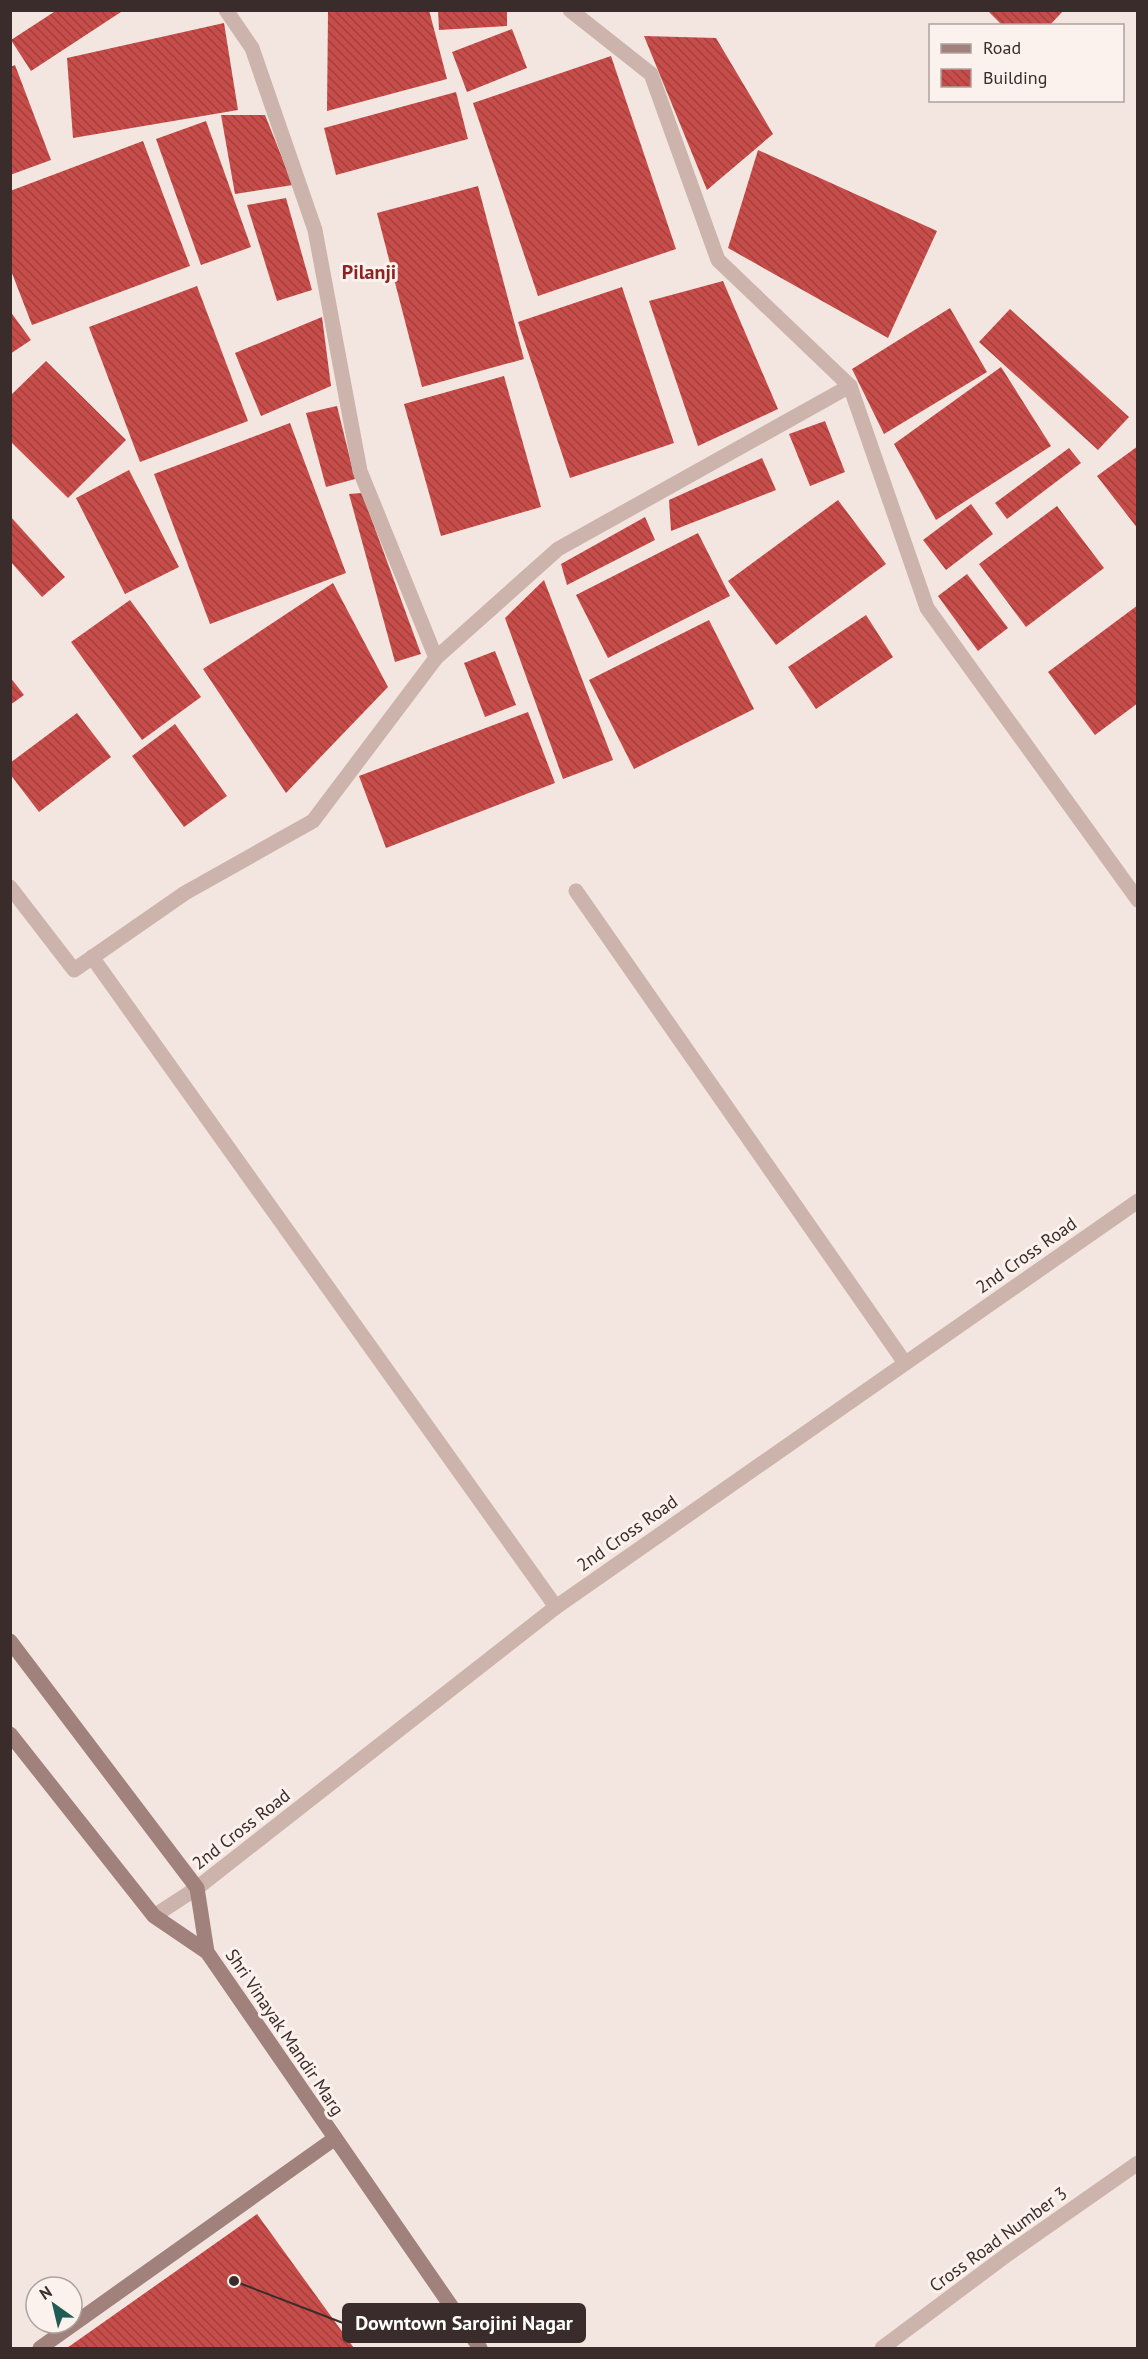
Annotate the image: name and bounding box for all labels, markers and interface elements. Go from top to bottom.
legend [929,24,1124,102]
text: Road [983,36,1021,59]
text: Building [983,66,1047,89]
district label: Pilanji [342,259,396,285]
street label: 2nd Cross Road [971,1212,1081,1298]
street label: 2nd Cross Road [572,1490,682,1576]
street label: 2nd Cross Road [187,1784,295,1874]
street label: Shri Vinayak Mandir Marg [221,1944,349,2120]
street label: Cross Road Number 3 [925,2181,1071,2297]
north arrow [24,2275,84,2335]
text: N [36,2281,56,2304]
callout: Downtown Sarojini Nagar [343,2304,585,2342]
text: Downtown Sarojini Nagar [355,2310,573,2336]

